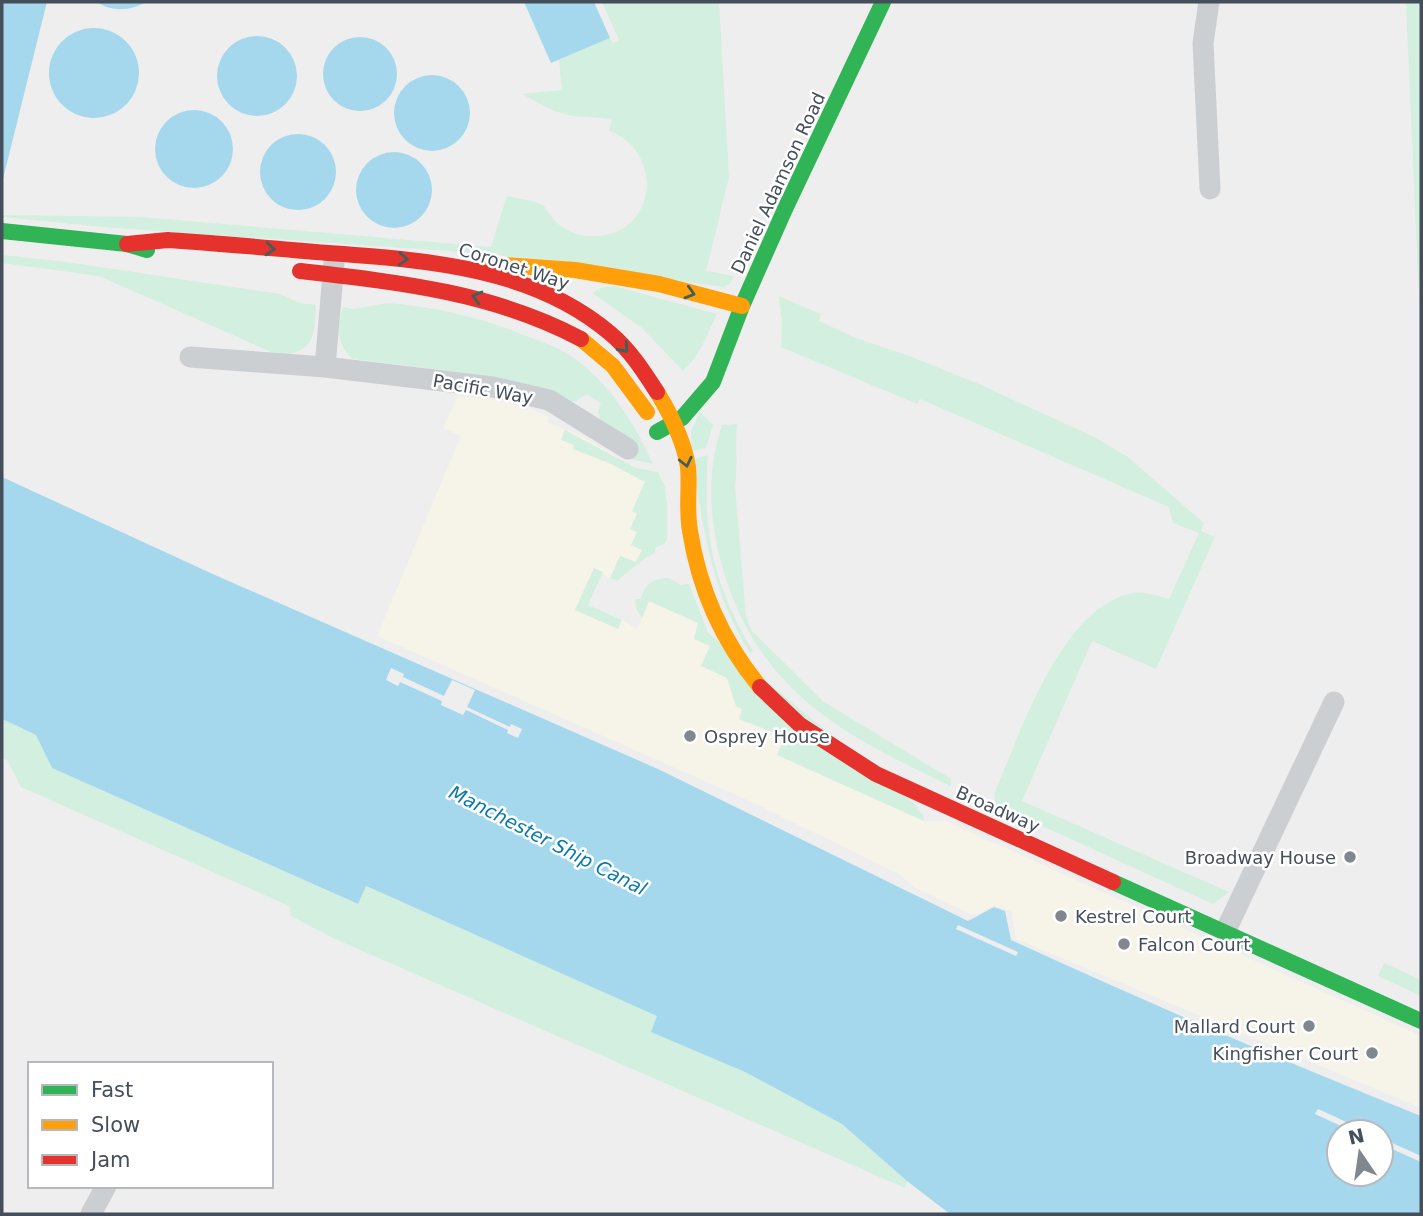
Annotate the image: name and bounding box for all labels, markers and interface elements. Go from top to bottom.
street label: Daniel Adamson Road [727,89,829,277]
street label: Coronet Way [456,238,572,294]
one-way arrow [265,241,276,256]
one-way arrow [398,251,409,266]
one-way arrow [684,284,696,299]
one-way arrow [472,291,484,305]
one-way arrow [616,340,629,353]
street label: Pacific Way [431,370,535,408]
one-way arrow [678,456,692,468]
place label: Osprey House [704,726,830,747]
marker: Osprey House [682,728,698,744]
water label: Manchester Ship Canal [446,781,651,900]
street label: Broadway [953,781,1043,837]
place label: Broadway House [1185,847,1336,868]
marker: Broadway House [1342,849,1358,865]
place label: Kestrel Court [1075,906,1192,927]
marker: Kestrel Court [1053,908,1069,924]
place label: Falcon Court [1138,934,1250,955]
marker: Falcon Court [1116,936,1132,952]
place label: Mallard Court [1174,1016,1295,1037]
marker: Mallard Court [1301,1018,1317,1034]
place label: Kingfisher Court [1213,1043,1358,1064]
marker: Kingfisher Court [1364,1045,1380,1061]
legend [28,1062,273,1188]
text: Fast [91,1078,133,1102]
text: Slow [91,1113,140,1137]
north arrow [1325,1118,1395,1188]
text: N [1346,1124,1366,1149]
text: Jam [89,1148,131,1172]

